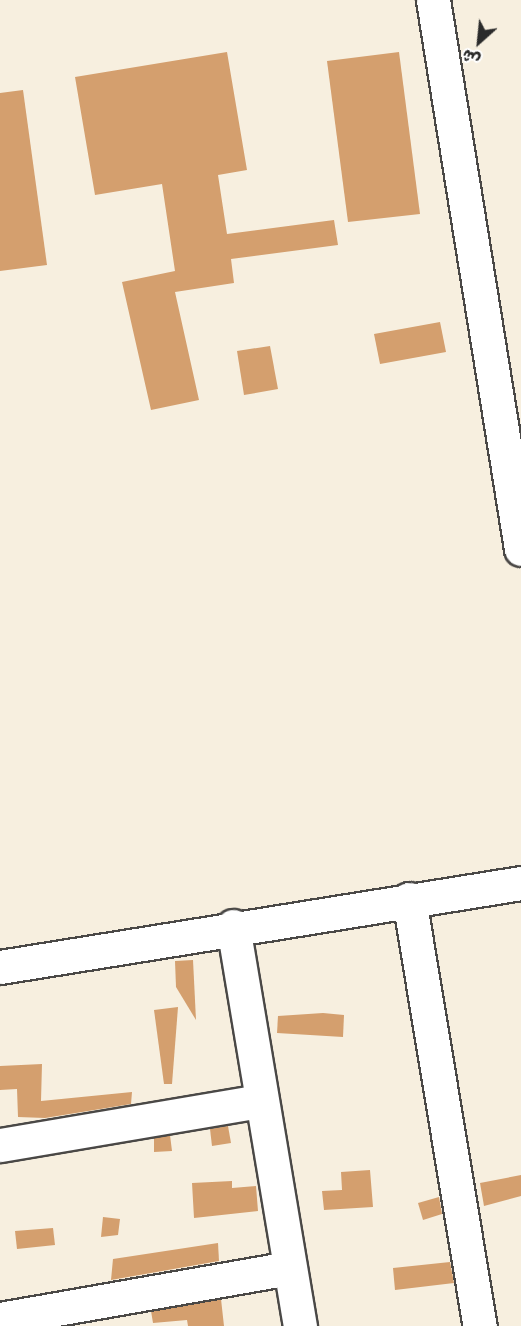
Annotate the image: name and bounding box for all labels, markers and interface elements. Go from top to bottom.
north arrow [449,12,509,72]
text: ش [458,45,483,71]

